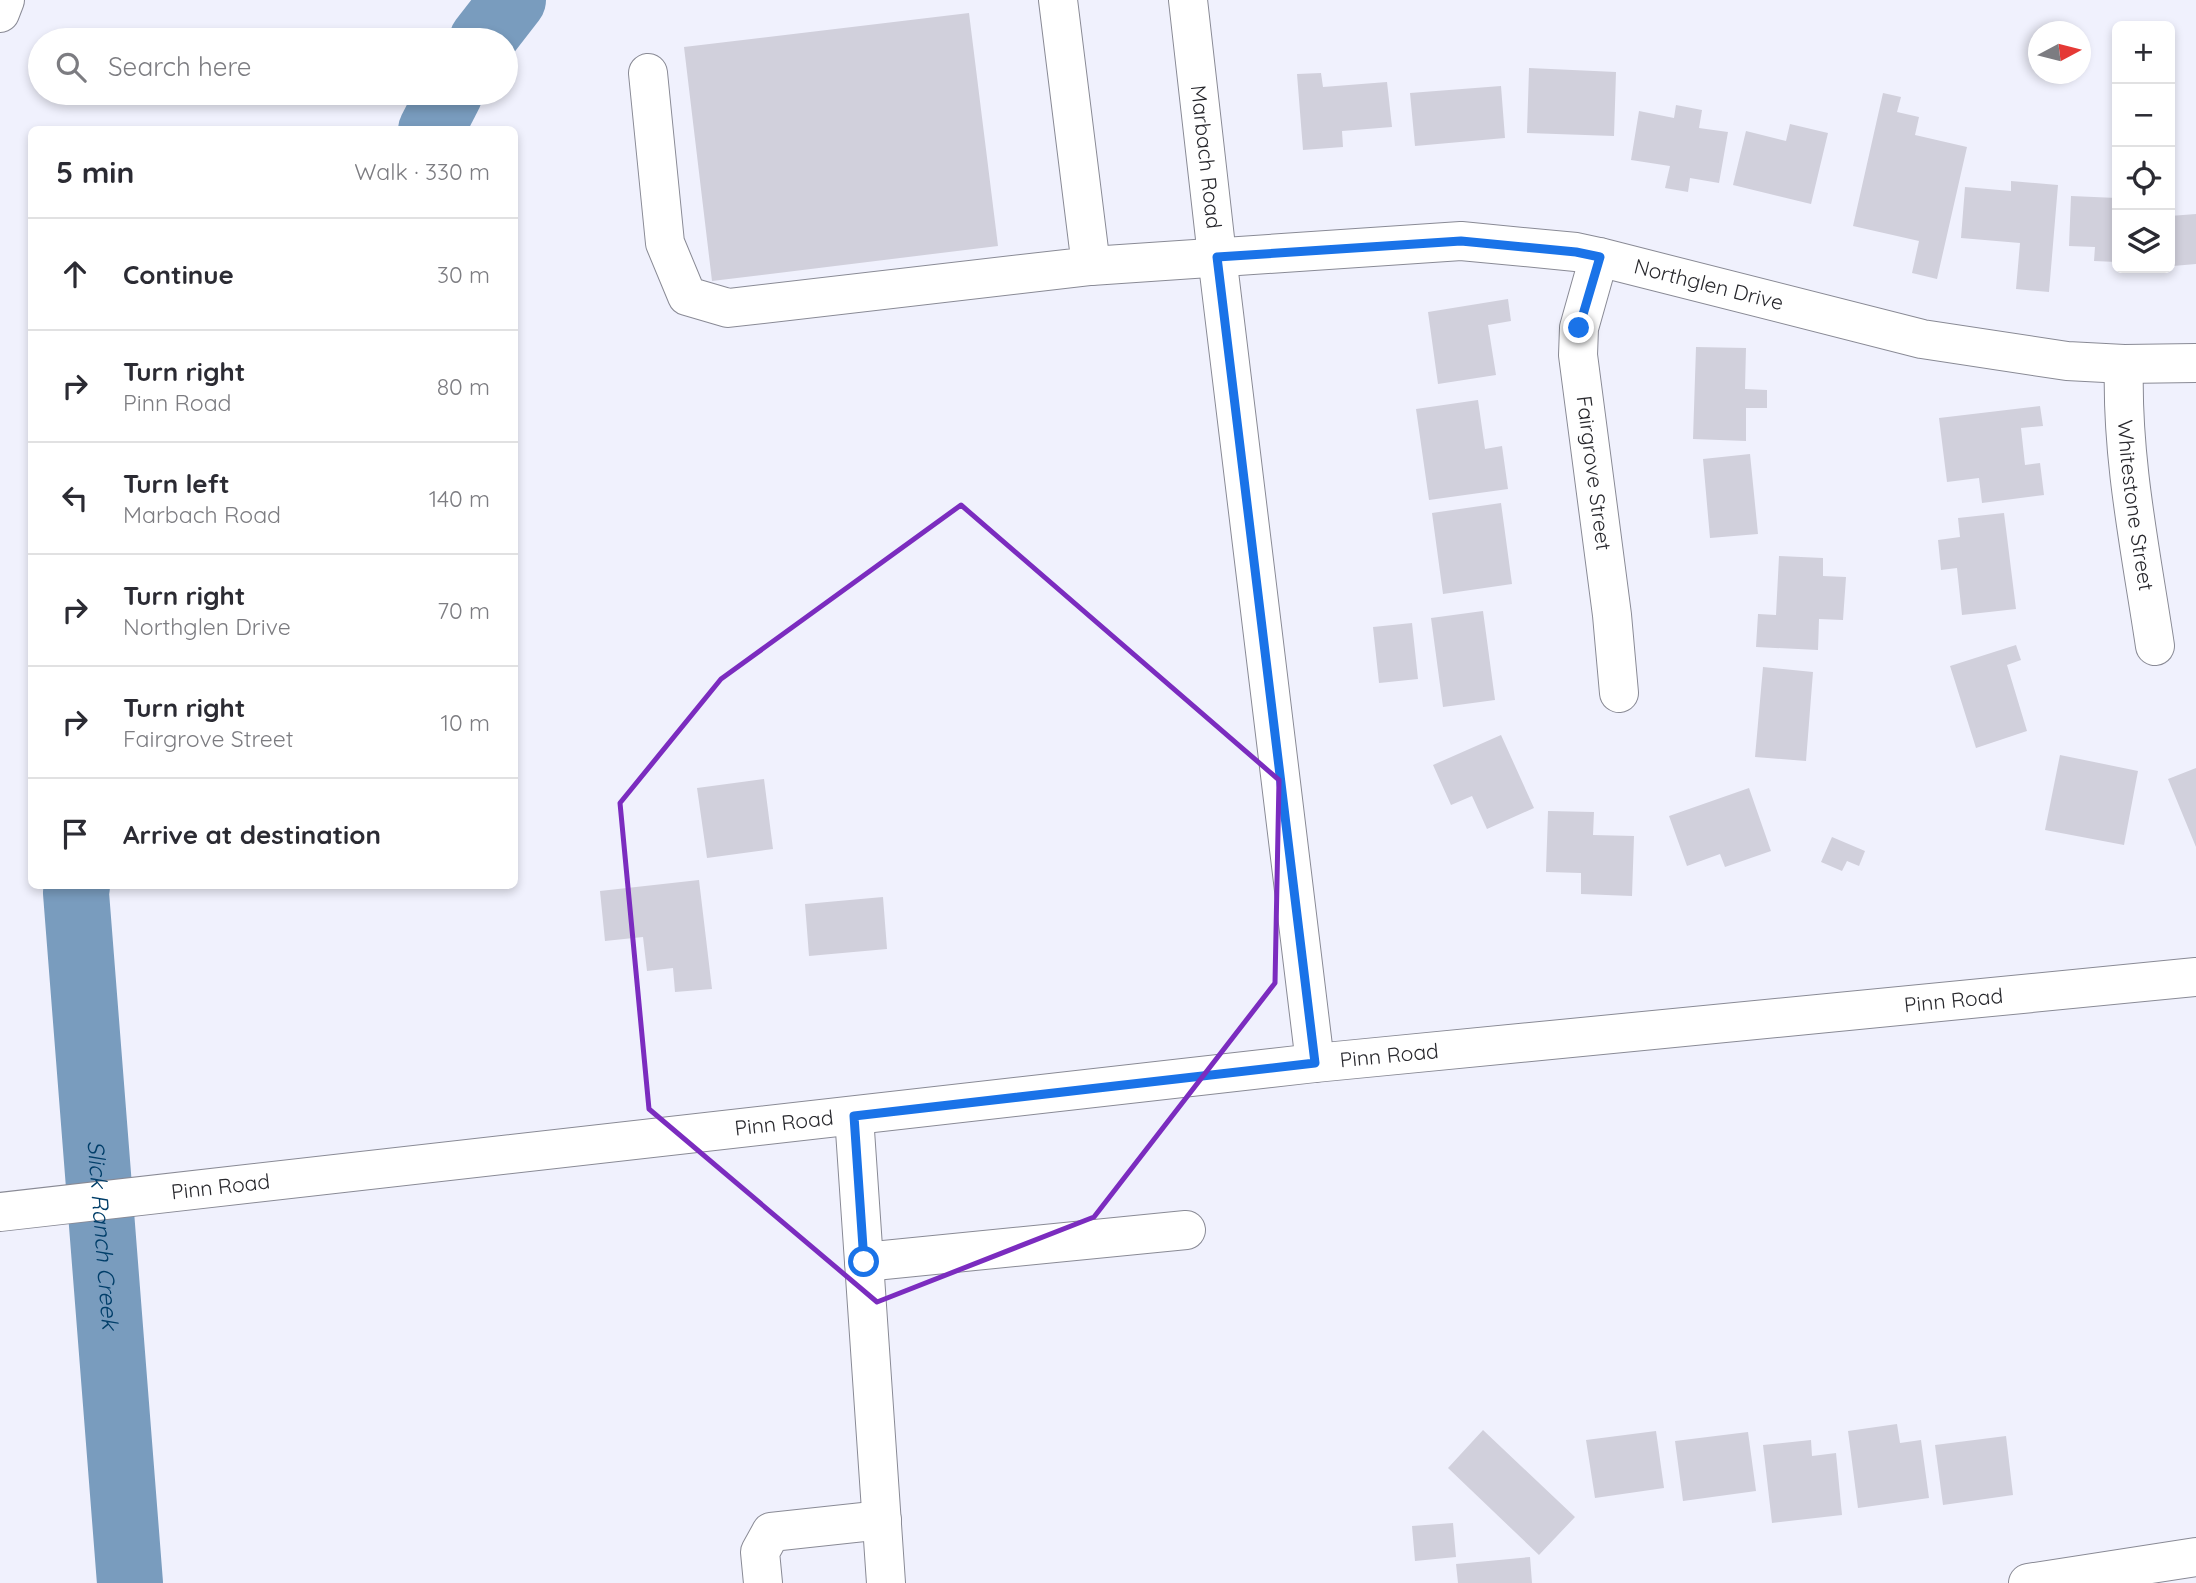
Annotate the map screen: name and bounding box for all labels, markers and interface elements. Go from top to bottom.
north arrow [2028,21,2091,84]
map controls [2112,21,2175,273]
button: + [2112,21,2175,84]
search box [28,28,518,105]
icon: search [52,48,90,86]
text: Search here [108,50,252,83]
street label: Marbach Road [1186,84,1228,230]
button: − [2112,84,2175,147]
button: locate [2112,147,2175,210]
text: 5 min [56,153,134,191]
text: Walk · 330 m [354,157,490,186]
button: layers [2112,210,2175,273]
street label: Northglen Drive [1631,252,1786,315]
icon: ahead [56,255,94,293]
text: Continue [123,258,234,291]
text: 30 m [437,260,490,289]
route end [1563,312,1594,343]
text: Turn right [123,355,245,388]
icon: right [56,367,94,405]
text: 80 m [437,372,490,401]
text: Pinn Road [123,388,232,417]
street label: Fairgrove Street [1571,394,1617,552]
street label: Whitestone Street [2113,419,2160,593]
text: Turn left [123,467,230,500]
icon: left [56,479,94,517]
text: 140 m [429,484,490,513]
text: Marbach Road [123,500,281,529]
text: Turn right [123,579,245,612]
icon: right [56,591,94,629]
text: 70 m [437,596,490,625]
text: Northglen Drive [123,612,291,641]
text: Turn right [123,691,245,724]
icon: right [56,703,94,741]
text: 10 m [441,708,490,737]
text: Fairgrove Street [123,724,294,753]
icon: arrive [56,815,94,853]
text: Arrive at destination [123,818,381,851]
street label: Pinn Road [1903,982,2004,1017]
street label: Pinn Road [1339,1037,1440,1073]
street label: Pinn Road [733,1104,835,1141]
water label: Slick Ranch Creek [81,1139,125,1332]
street label: Pinn Road [170,1168,271,1205]
route start [848,1246,879,1277]

